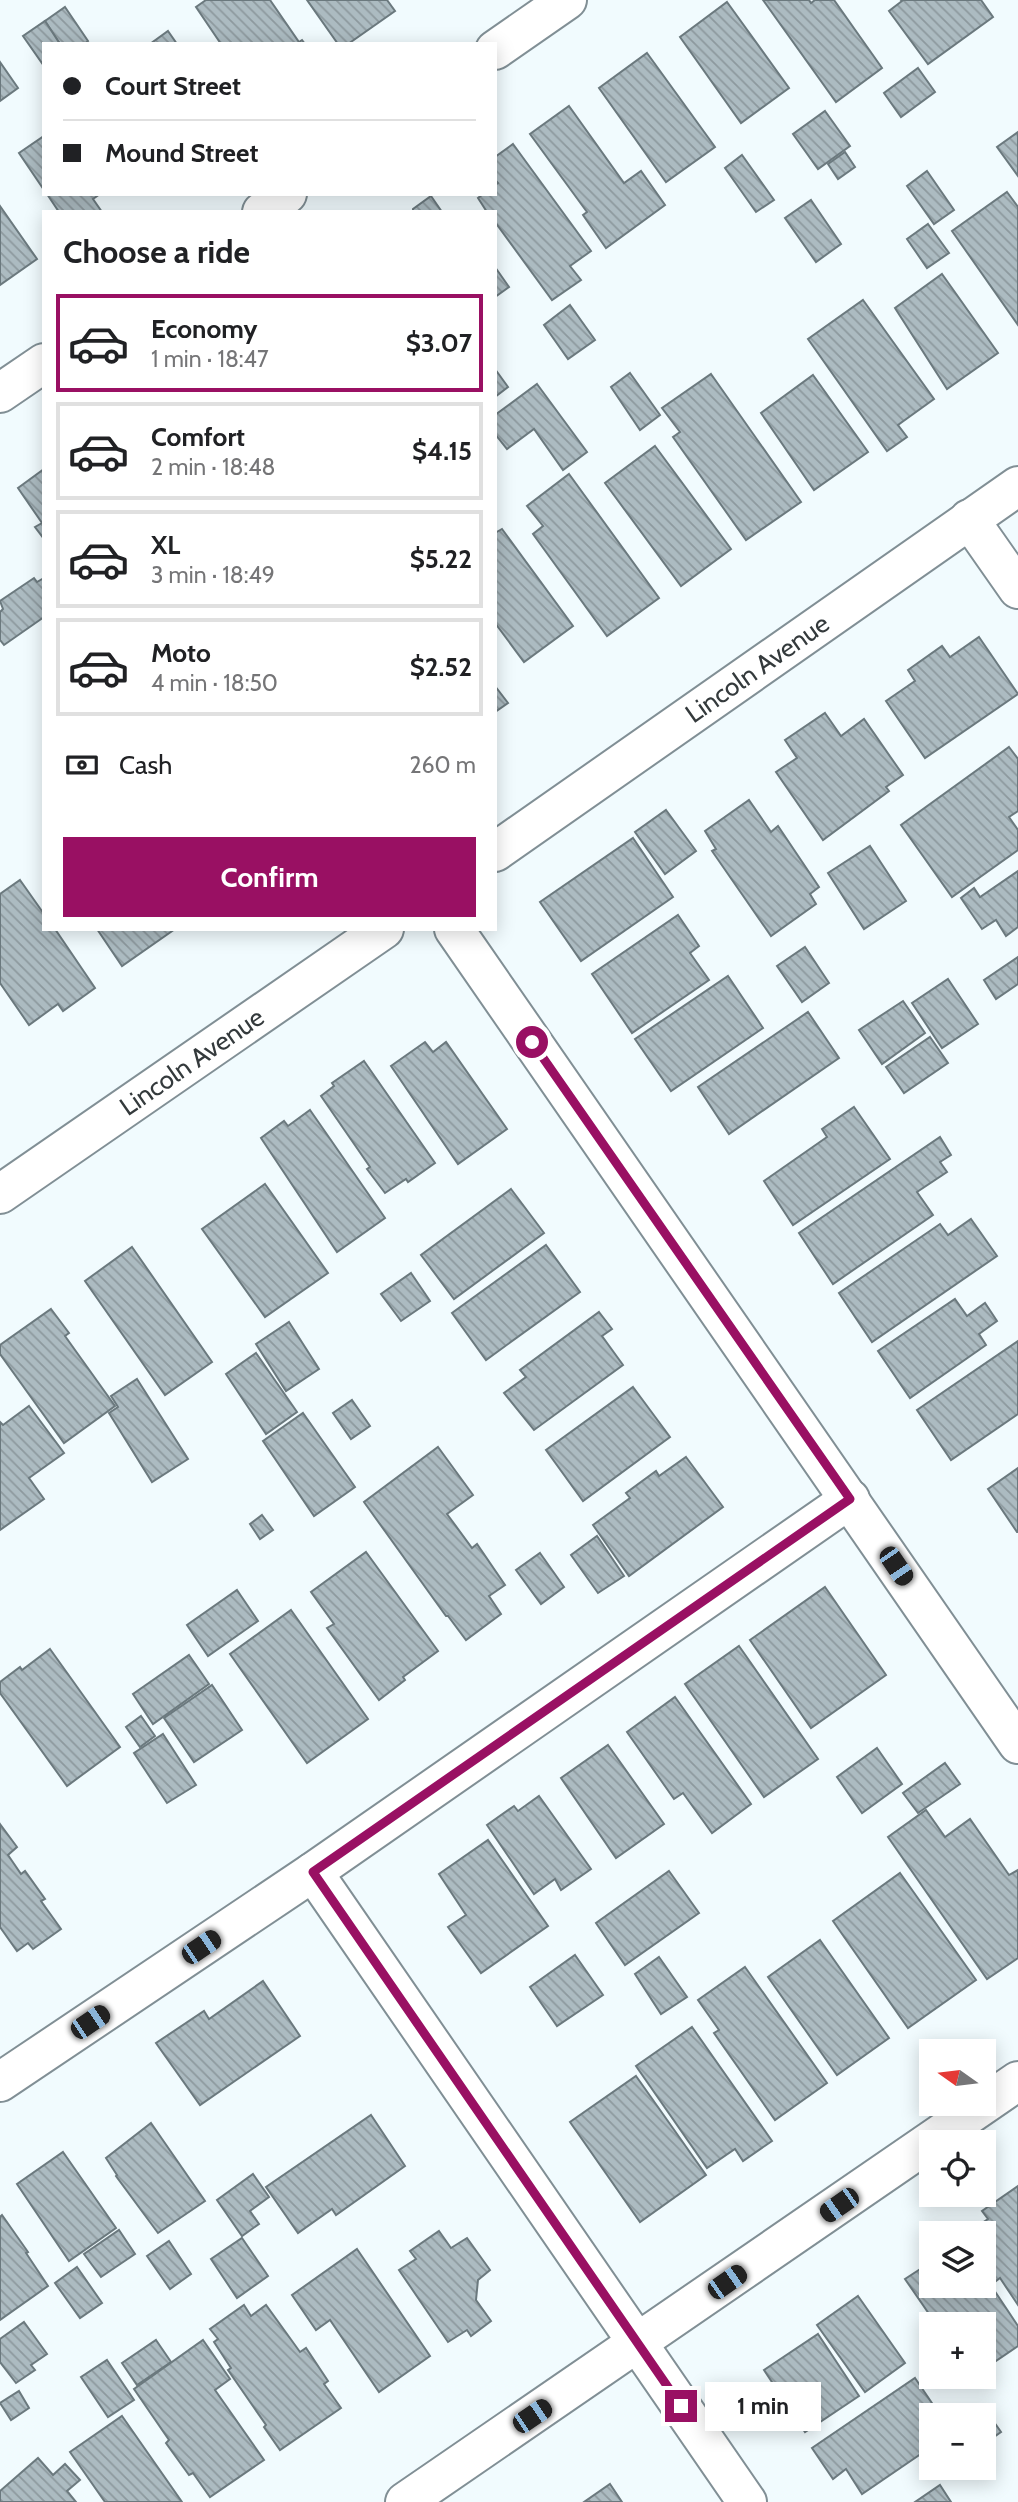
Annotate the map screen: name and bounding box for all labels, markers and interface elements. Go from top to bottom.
text: Court Street [105,70,241,102]
text: Mound Street [105,137,258,169]
text: Choose a ride [63,232,250,271]
icon: car [67,312,130,375]
text: Economy [151,313,257,345]
text: $3.07 [406,327,472,359]
text: 1 min · 18:47 [151,345,268,373]
icon: car [67,420,130,483]
text: Comfort [151,421,245,453]
text: $4.15 [412,435,472,467]
text: 2 min · 18:48 [151,453,275,481]
icon: car [67,528,130,591]
text: XL [151,529,180,561]
text: $5.22 [410,543,472,575]
text: 3 min · 18:49 [151,561,275,589]
street label: Lincoln Avenue [679,607,835,730]
icon: car [67,636,130,699]
text: Moto [151,637,211,669]
text: $2.52 [410,651,472,683]
text: 4 min · 18:50 [151,669,278,697]
icon: cash [63,746,101,784]
text: Cash [119,749,172,781]
text: 260 m [409,751,476,779]
button: Confirm [63,837,476,917]
street label: Lincoln Avenue [114,1001,270,1123]
route start [516,1026,548,1058]
car [876,1543,917,1589]
car [178,1927,225,1967]
car [67,2002,114,2042]
north arrow [919,2039,996,2116]
map controls [919,2039,996,2480]
button: locate [919,2130,996,2207]
car [816,2184,863,2226]
button: layers [919,2221,996,2298]
car [704,2261,751,2303]
button: + [919,2312,996,2389]
callout: 1 min [706,2382,821,2430]
route end [665,2390,697,2422]
text: 1 min [737,2392,789,2420]
car [509,2396,556,2436]
button: − [919,2403,996,2480]

